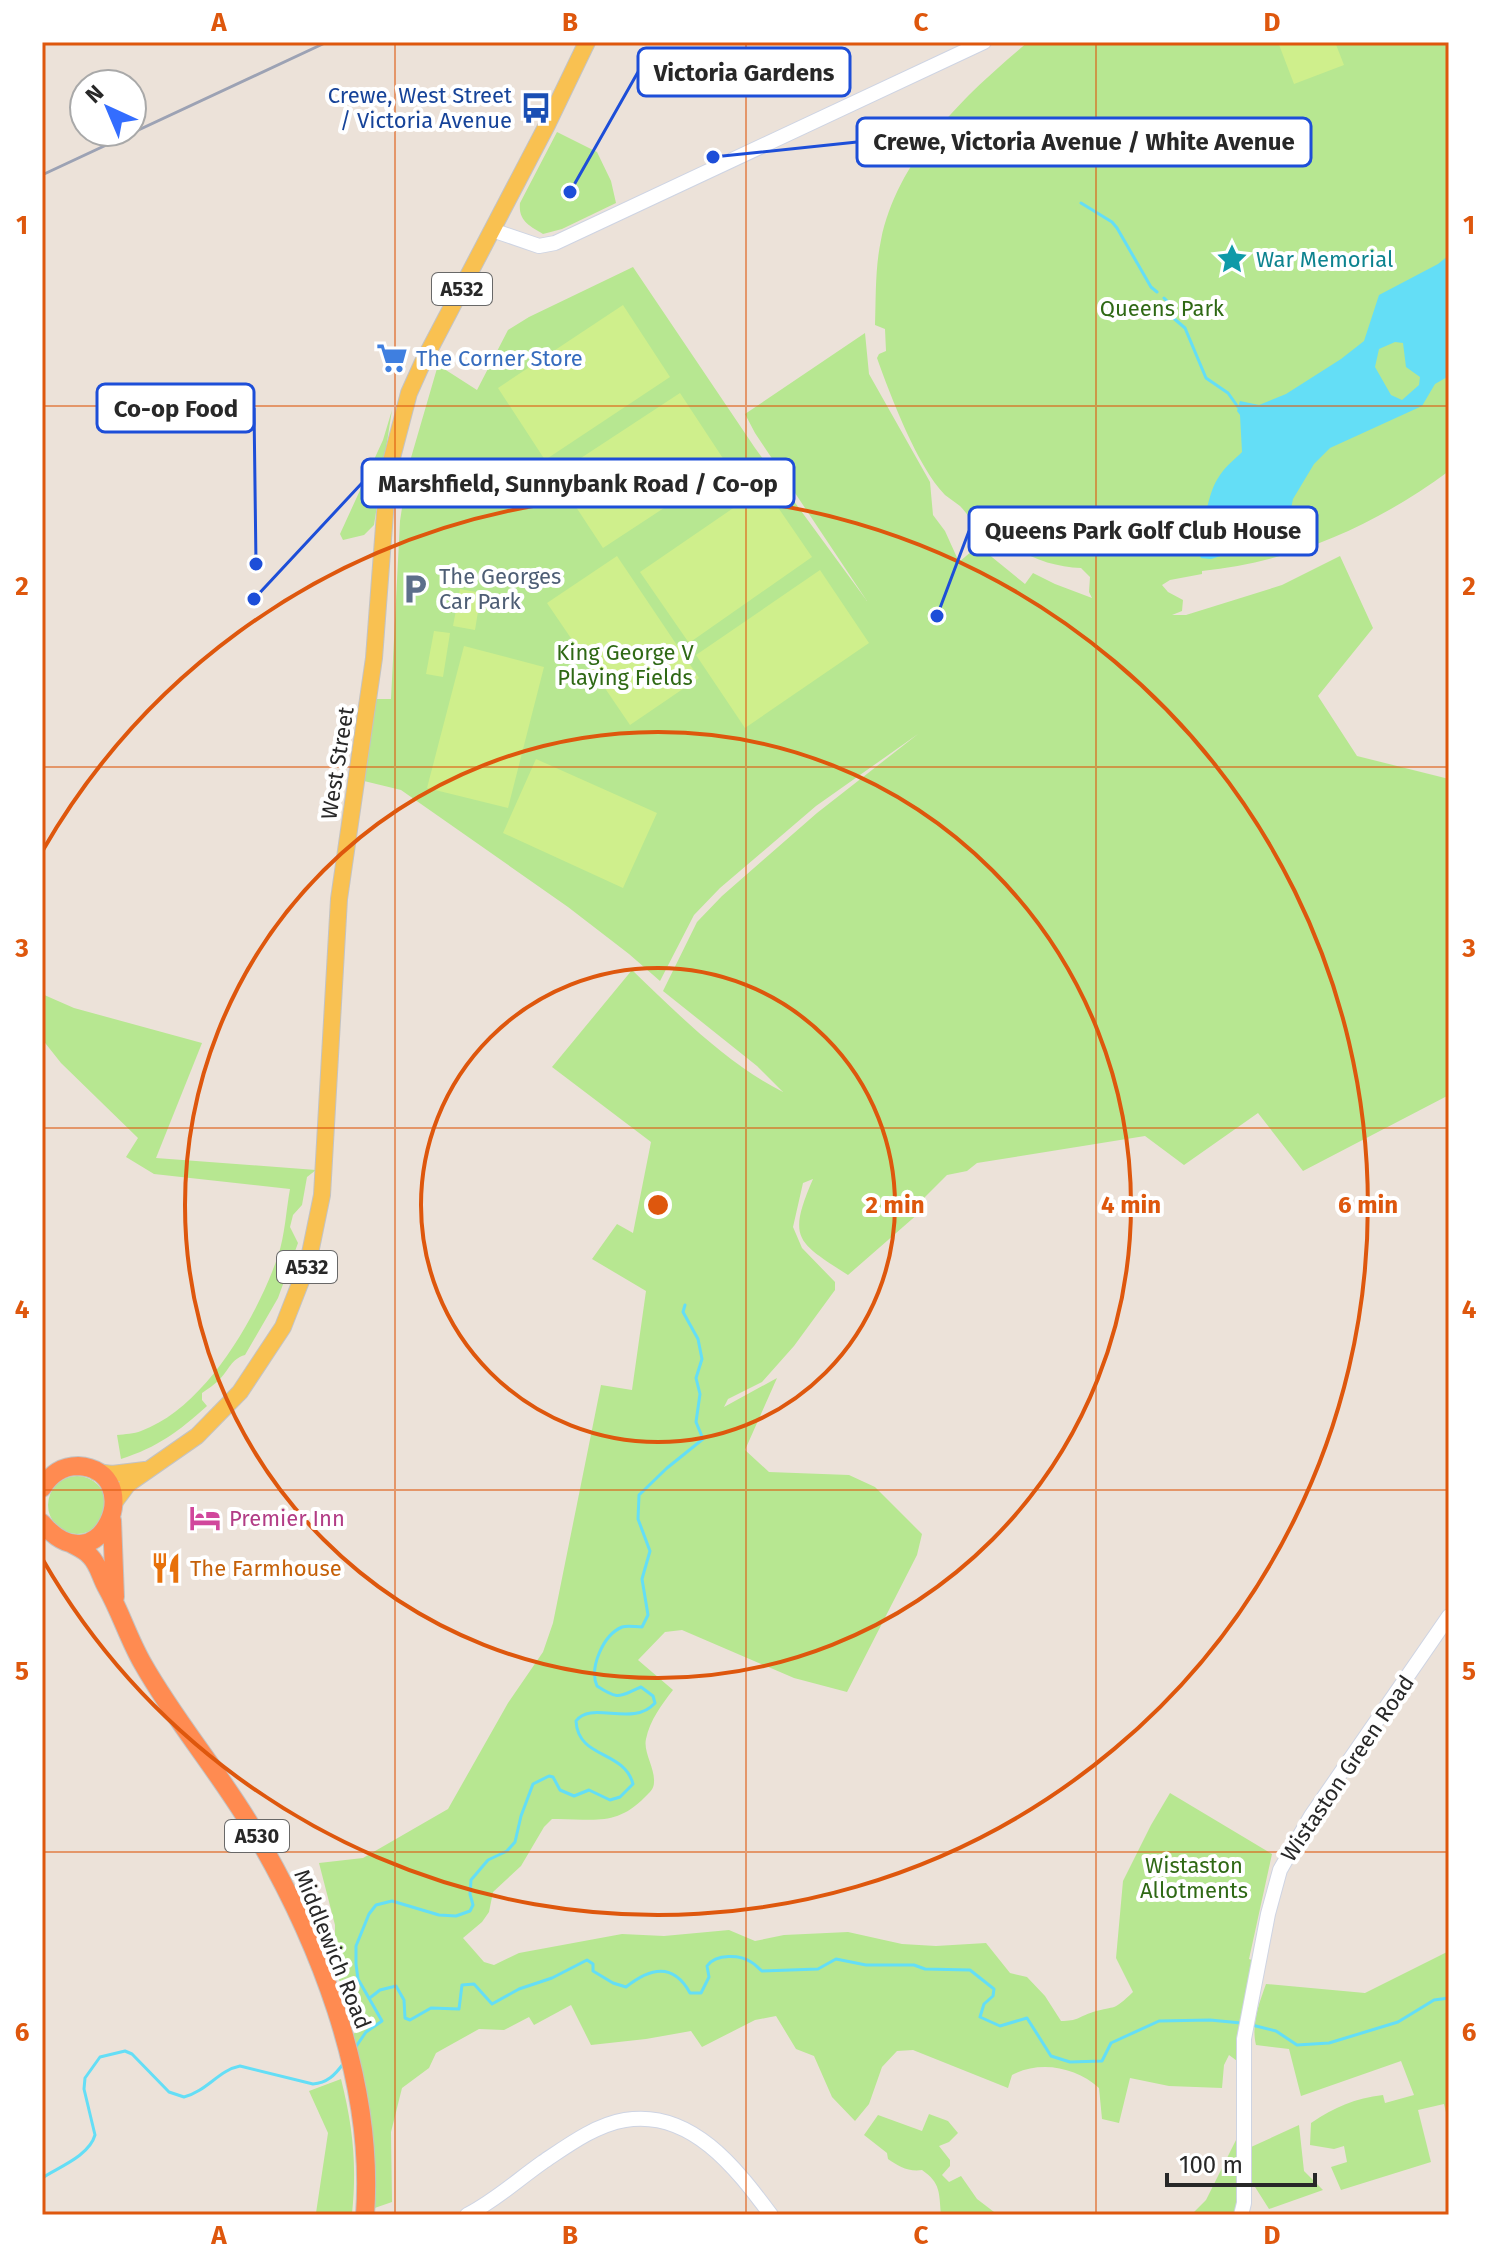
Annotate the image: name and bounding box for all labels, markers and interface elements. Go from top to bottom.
text: A [210,7,227,38]
text: B [562,7,578,38]
text: C [914,7,929,38]
text: D [1264,7,1281,38]
callout: Victoria Gardens [638,48,850,96]
text: Victoria Gardens [653,59,835,87]
north arrow [68,68,148,148]
text: N [80,79,109,109]
place label: Crewe, West Street / Victoria Avenue [328,82,512,134]
bus stop icon: Crewe, West Street / Victoria Avenue [519,91,553,125]
callout: Crewe, Victoria Avenue / White Avenue [857,118,1311,166]
text: Crewe, Victoria Avenue / White Avenue [873,128,1295,156]
text: 1 [16,210,28,241]
text: 1 [1463,210,1475,241]
place icon: War Memorial [1215,242,1249,276]
place label: War Memorial [1256,246,1394,273]
road number: A532 [432,273,492,305]
park label: Queens Park [1100,295,1225,322]
supermarket icon: The Corner Store [375,341,409,375]
place label: The Corner Store [416,345,583,372]
callout: Co-op Food [97,384,254,432]
text: Co-op Food [114,395,238,423]
callout: Marshfield, Sunnybank Road / Co-op [362,459,794,507]
text: Marshfield, Sunnybank Road / Co-op [378,470,778,498]
callout: Queens Park Golf Club House [969,507,1317,555]
text: Queens Park Golf Club House [985,517,1301,545]
place label: The Georges Car Park [439,563,561,615]
text: 2 [15,571,29,602]
text: 2 [1462,571,1476,602]
parking icon: The Georges Car Park [398,572,432,606]
park label: King George V Playing Fields [556,639,694,691]
street label: West Street [315,705,360,821]
text: 3 [14,933,29,964]
text: 3 [1461,933,1476,964]
centre of rings [644,1191,672,1219]
text: 2 min [866,1191,925,1219]
text: 4 min [1101,1191,1161,1219]
text: 6 min [1338,1191,1398,1219]
road number: A532 [277,1251,337,1283]
text: 4 [15,1294,30,1325]
text: 4 [1462,1294,1477,1325]
hotel icon: Premier Inn [188,1501,222,1535]
place label: Premier Inn [229,1505,345,1532]
restaurant icon: The Farmhouse [149,1551,183,1585]
place label: The Farmhouse [190,1555,342,1582]
text: 5 [15,1656,29,1687]
text: 5 [1462,1656,1476,1687]
street label: Wistaston Green Road [1275,1670,1420,1867]
road number: A530 [225,1820,289,1852]
park label: Wistaston Allotments [1140,1852,1248,1904]
street label: Middlewich Road [288,1865,377,2033]
text: 6 [15,2017,30,2048]
text: 6 [1462,2017,1477,2048]
scale bar [1167,2137,1315,2187]
text: 100 m [1179,2151,1243,2179]
text: A [210,2220,227,2251]
text: B [562,2220,578,2251]
text: C [914,2220,929,2251]
text: D [1264,2220,1281,2251]

